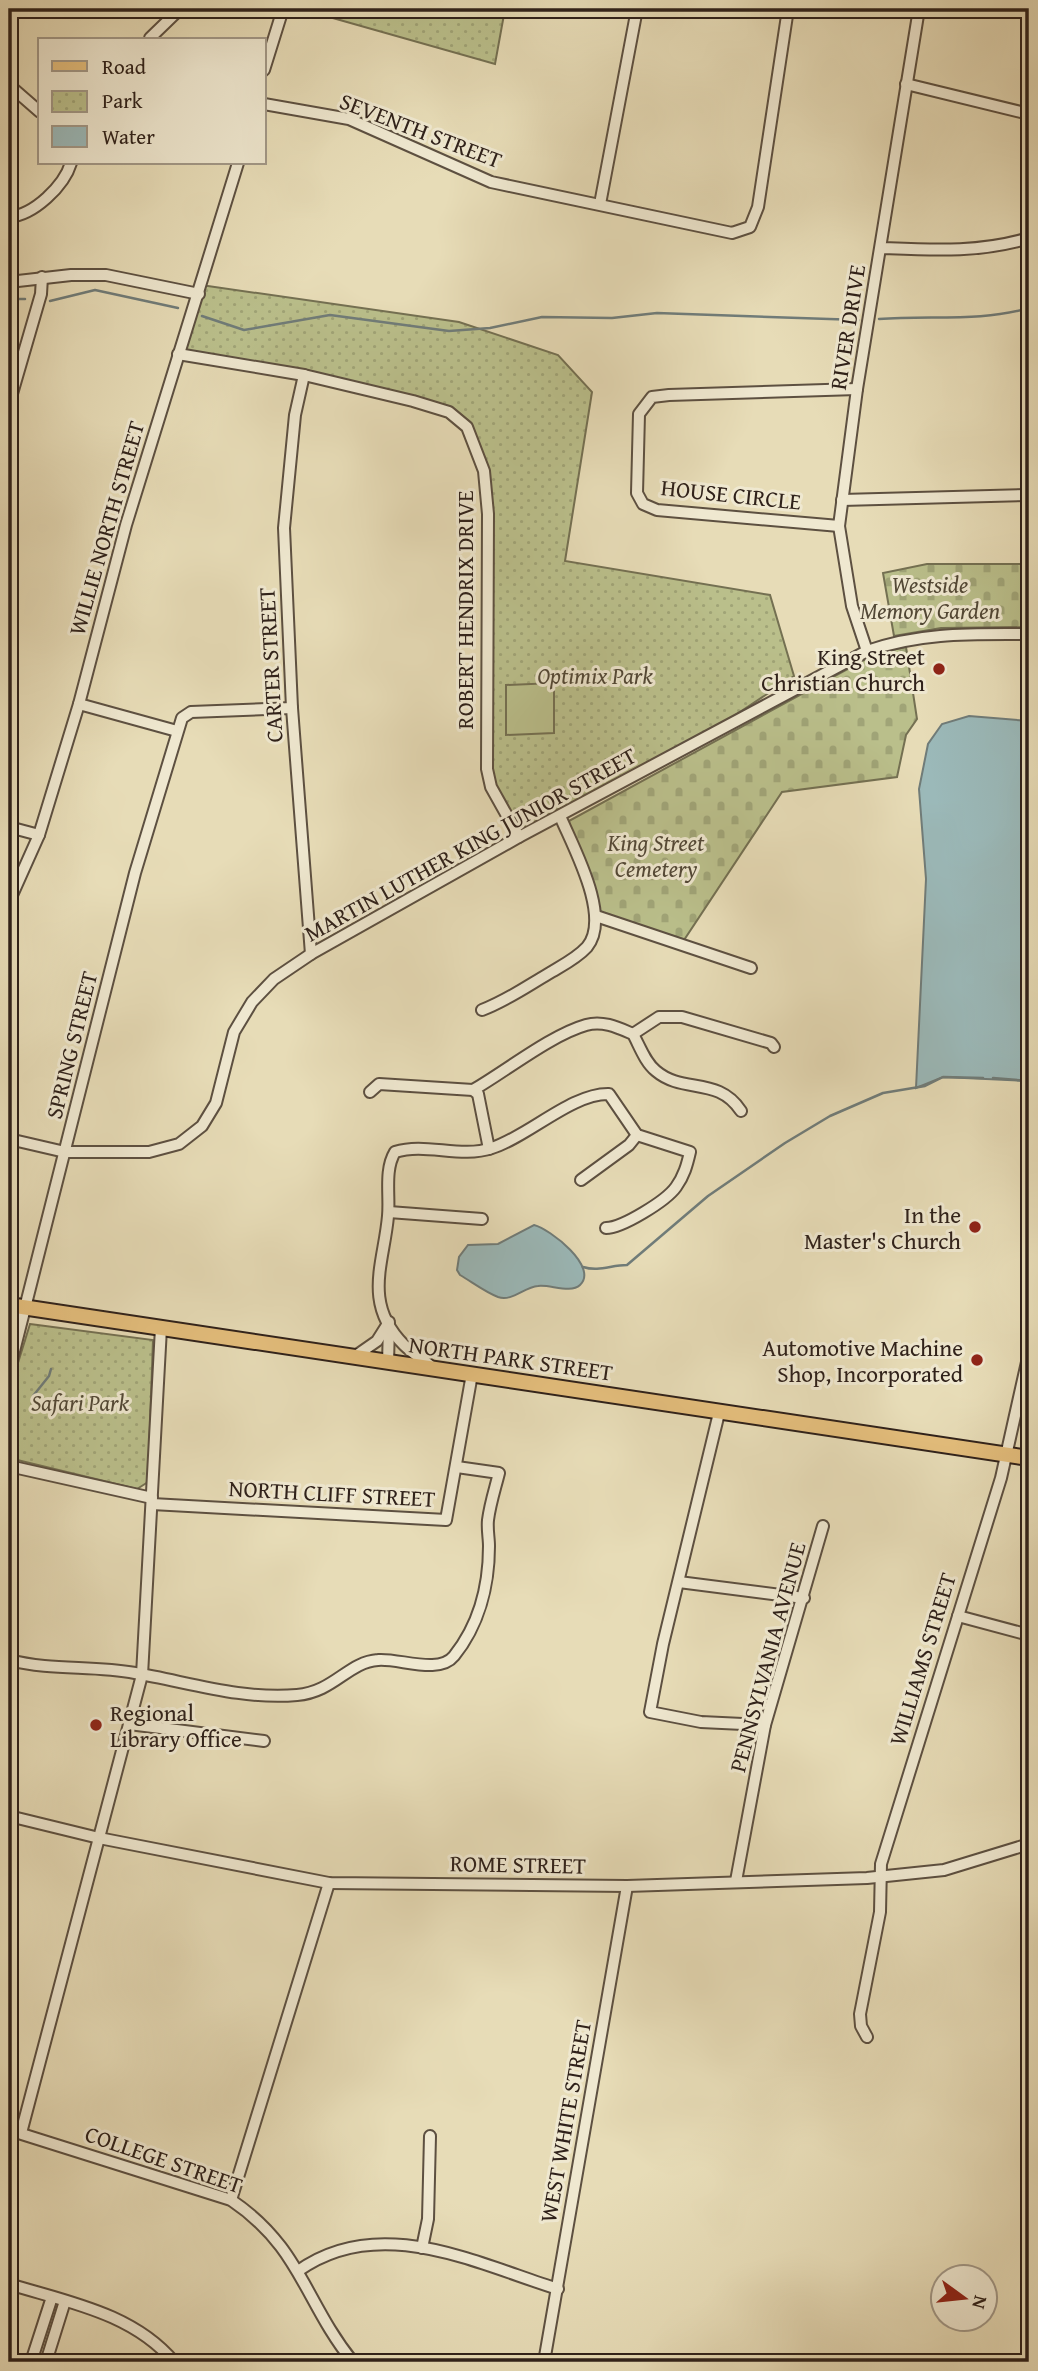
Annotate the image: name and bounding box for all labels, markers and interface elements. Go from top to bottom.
legend [38,38,266,164]
text: Road [102,51,147,82]
street label: SEVENTH STREET [335,84,507,176]
text: Park [102,85,143,116]
text: Water [102,121,155,152]
street label: RIVER DRIVE [821,262,873,392]
street label: WILLIE NORTH STREET [60,417,152,639]
street label: HOUSE CIRCLE [659,470,803,518]
street label: ROBERT HENDRIX DRIVE [448,490,481,730]
park label: Westside Memory Garden [860,568,1000,627]
street label: CARTER STREET [249,587,291,743]
place label: King Street Christian Church [761,640,925,699]
park label: Optimix Park [537,659,653,692]
marker: King Street Christian Church [931,661,947,677]
street label: MARTIN LUTHER KING JUNIOR STREET [298,739,642,949]
park label: King Street Cemetery [607,826,705,885]
street label: SPRING STREET [37,968,105,1122]
place label: In the Master's Church [804,1198,961,1257]
marker: In the Master's Church [967,1219,983,1235]
street label: NORTH PARK STREET [407,1327,615,1389]
place label: Automotive Machine Shop, Incorporated [762,1331,964,1390]
marker: Automotive Machine Shop, Incorporated [969,1352,985,1368]
park label: Safari Park [31,1386,130,1419]
street label: NORTH CLIFF STREET [228,1471,436,1515]
street label: PENNSYLVANIA AVENUE [720,1538,814,1776]
street label: WILLIAMS STREET [880,1569,964,1749]
place label: Regional Library Office [110,1696,242,1755]
marker: Regional Library Office [88,1717,104,1733]
street label: ROME STREET [450,1846,587,1882]
street label: WEST WHITE STREET [531,2017,599,2225]
street label: COLLEGE STREET [81,2117,247,2201]
north arrow [930,2262,1000,2332]
text: N [965,2293,996,2312]

